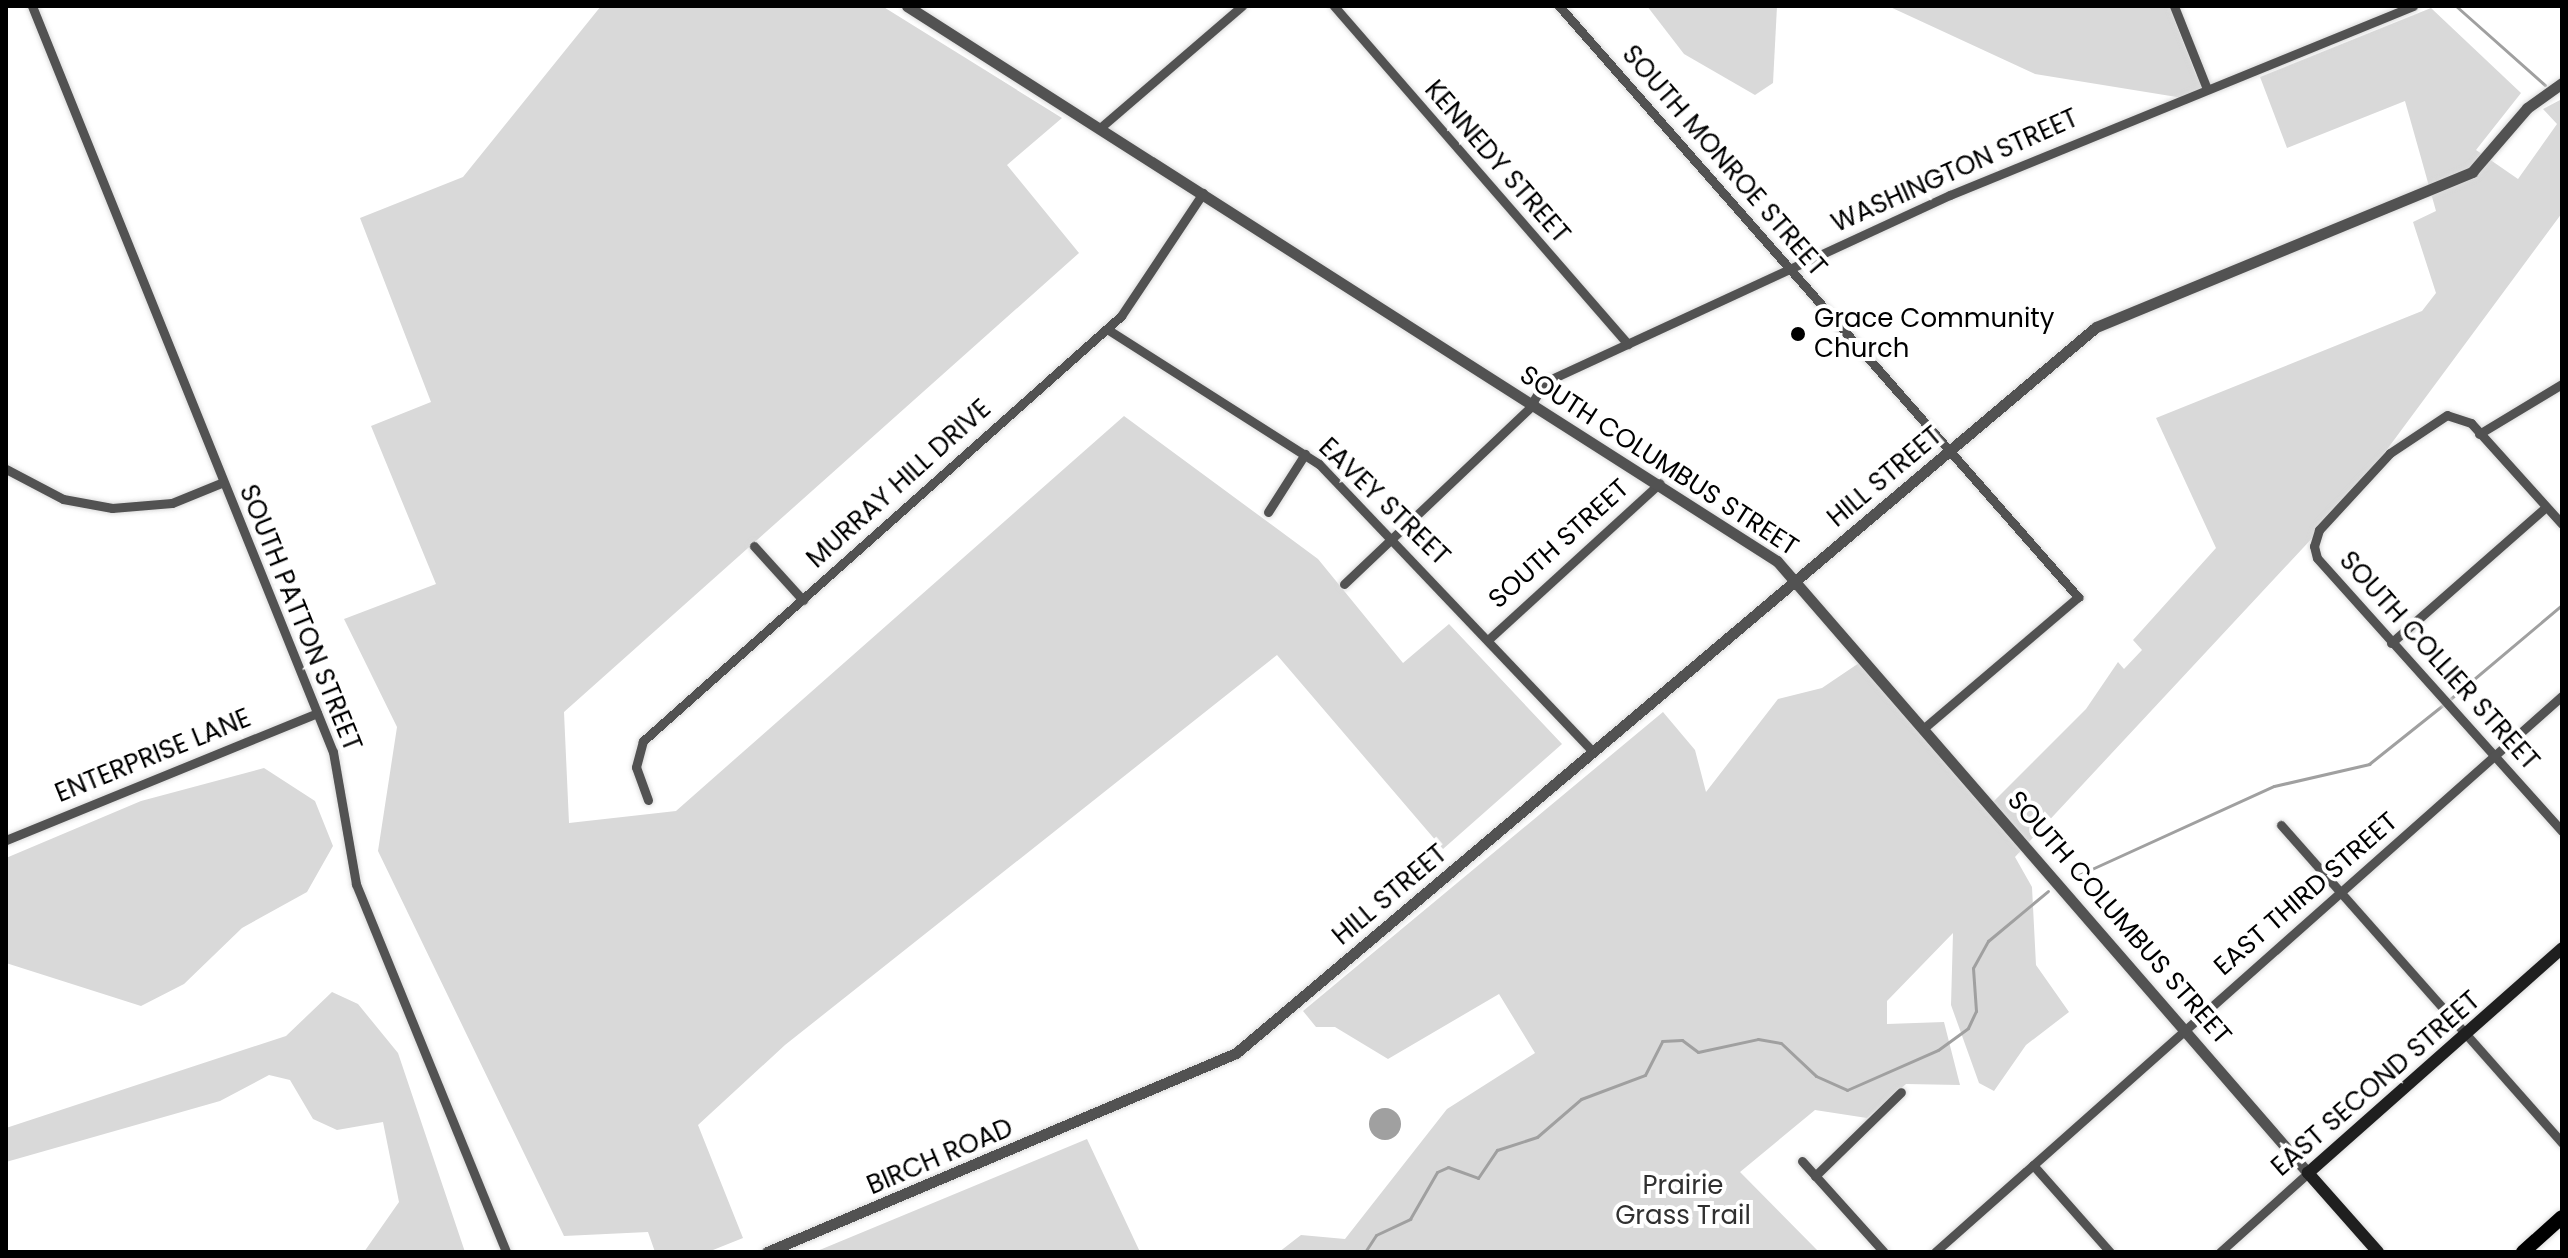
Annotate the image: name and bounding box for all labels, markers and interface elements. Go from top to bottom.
street label: SOUTH MONROE STREET [1615,39,1833,283]
street label: KENNEDY STREET [1418,74,1576,250]
street label: WASHINGTON STREET [1827,103,2083,239]
place label: Grace Community Church [1814,303,2054,364]
marker: Grace Community Church [1789,325,1807,343]
street label: SOUTH COLUMBUS STREET [1514,359,1804,563]
street label: MURRAY HILL DRIVE [801,393,997,575]
street label: HILL STREET [1821,420,1949,534]
street label: EAVEY STREET [1312,432,1456,572]
street label: SOUTH STREET [1482,473,1636,615]
street label: SOUTH PATTON STREET [232,480,368,756]
street label: SOUTH COLLIER STREET [2333,545,2545,777]
street label: ENTERPRISE LANE [51,703,255,809]
street label: SOUTH COLUMBUS STREET [2000,785,2238,1051]
street label: EAST THIRD STREET [2208,806,2404,982]
street label: HILL STREET [1326,838,1454,952]
street label: EAST SECOND STREET [2265,985,2487,1183]
street label: BIRCH ROAD [862,1112,1018,1202]
park label: Prairie Grass Trail [1615,1170,1751,1232]

